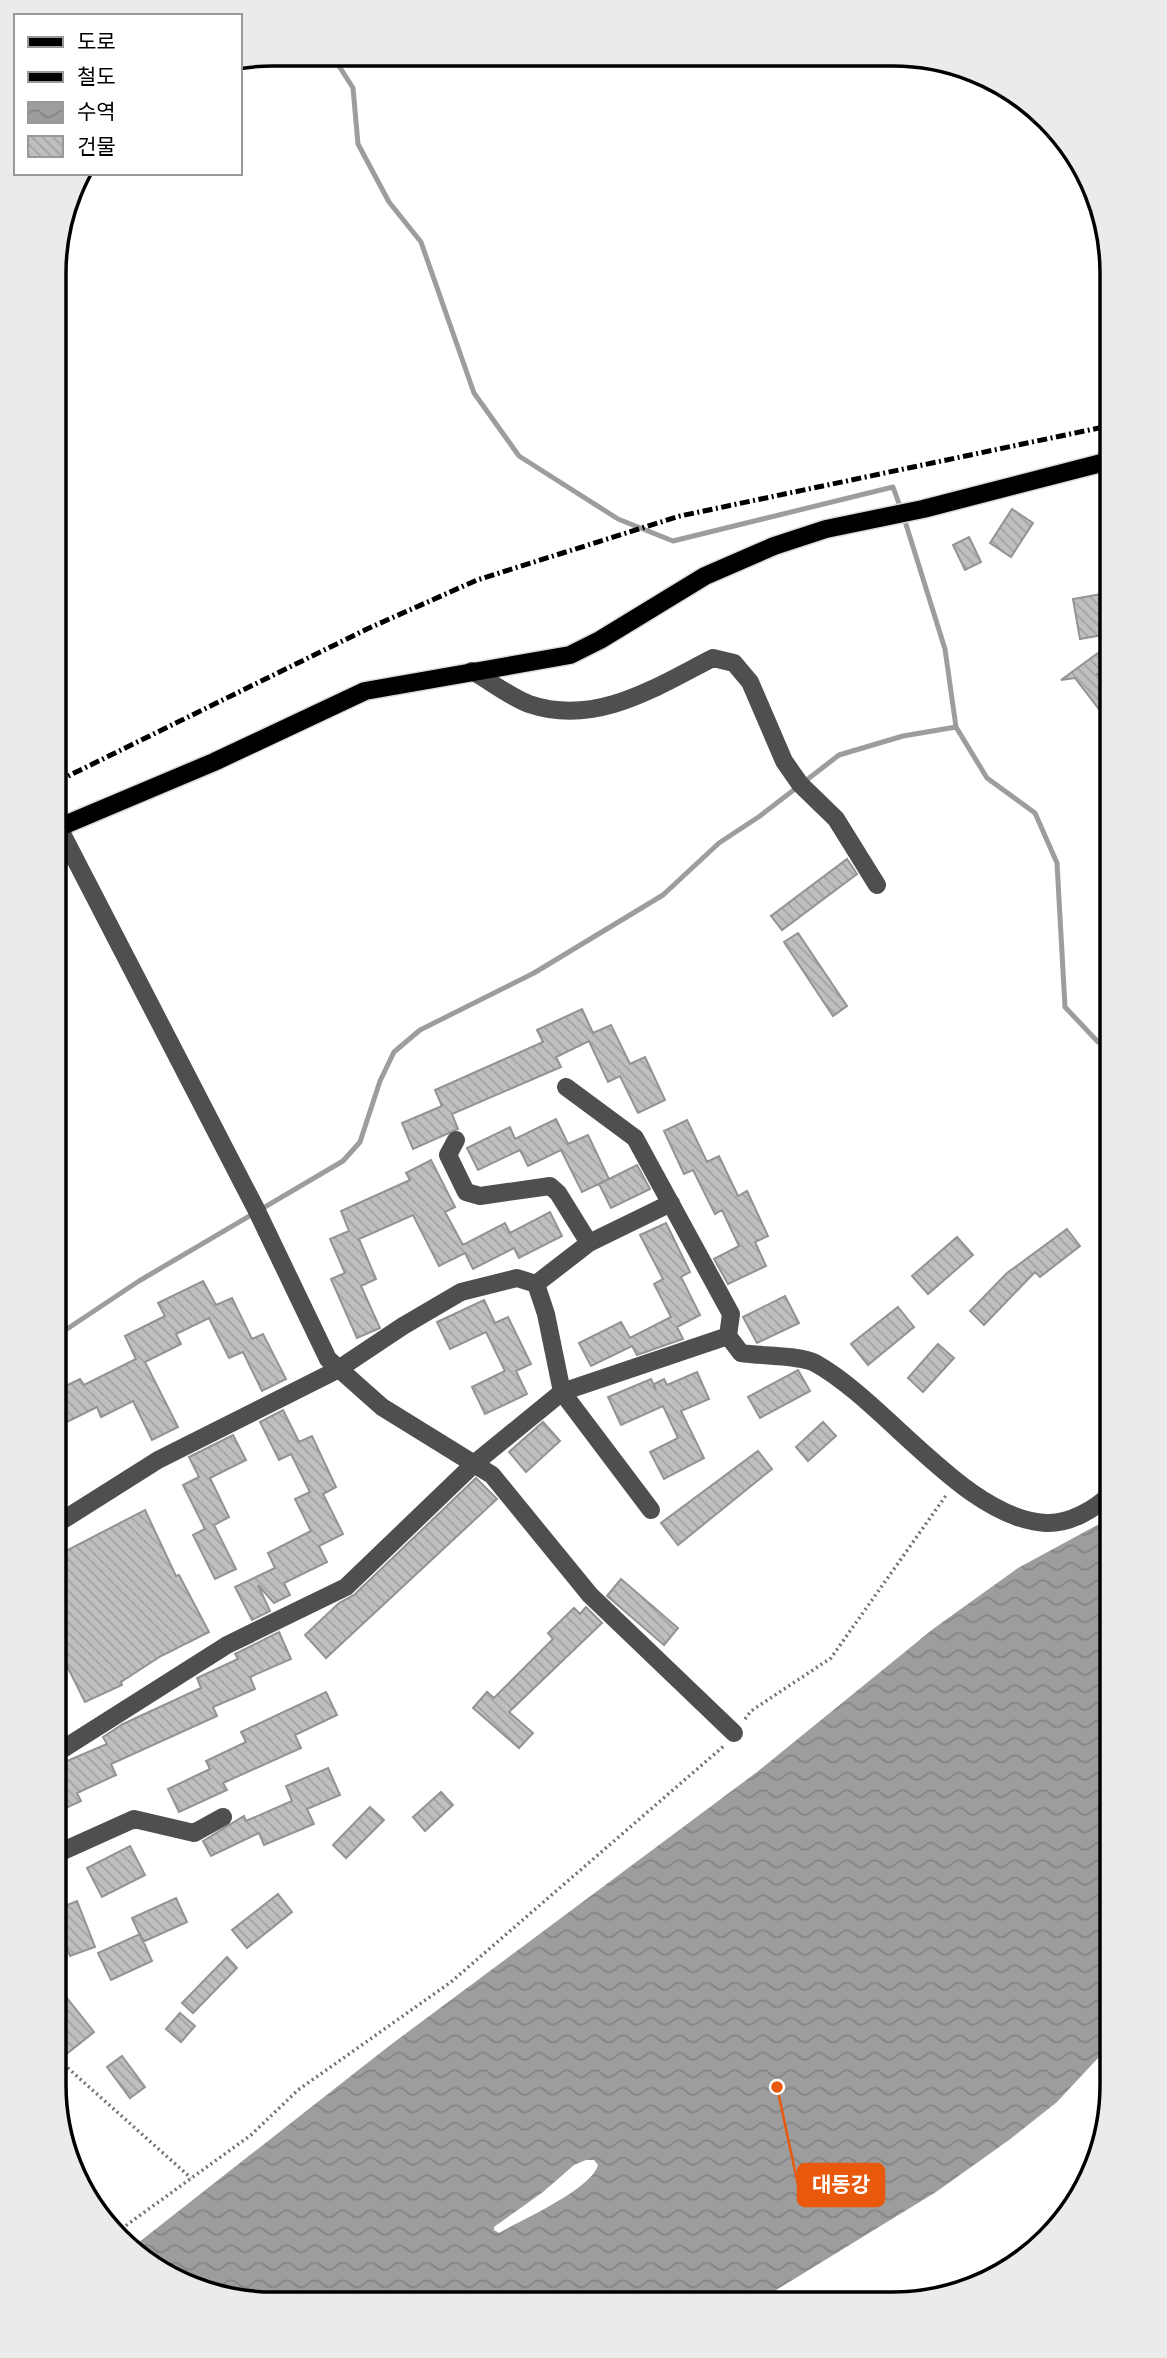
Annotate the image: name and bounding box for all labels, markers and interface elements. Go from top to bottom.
legend [14,14,242,175]
text: 도로 [77,29,116,54]
text: 철도 [77,64,116,89]
text: 수역 [77,99,116,124]
text: 건물 [77,134,116,159]
callout: 대동강 [798,2164,884,2206]
text: 대동강 [812,2172,870,2197]

